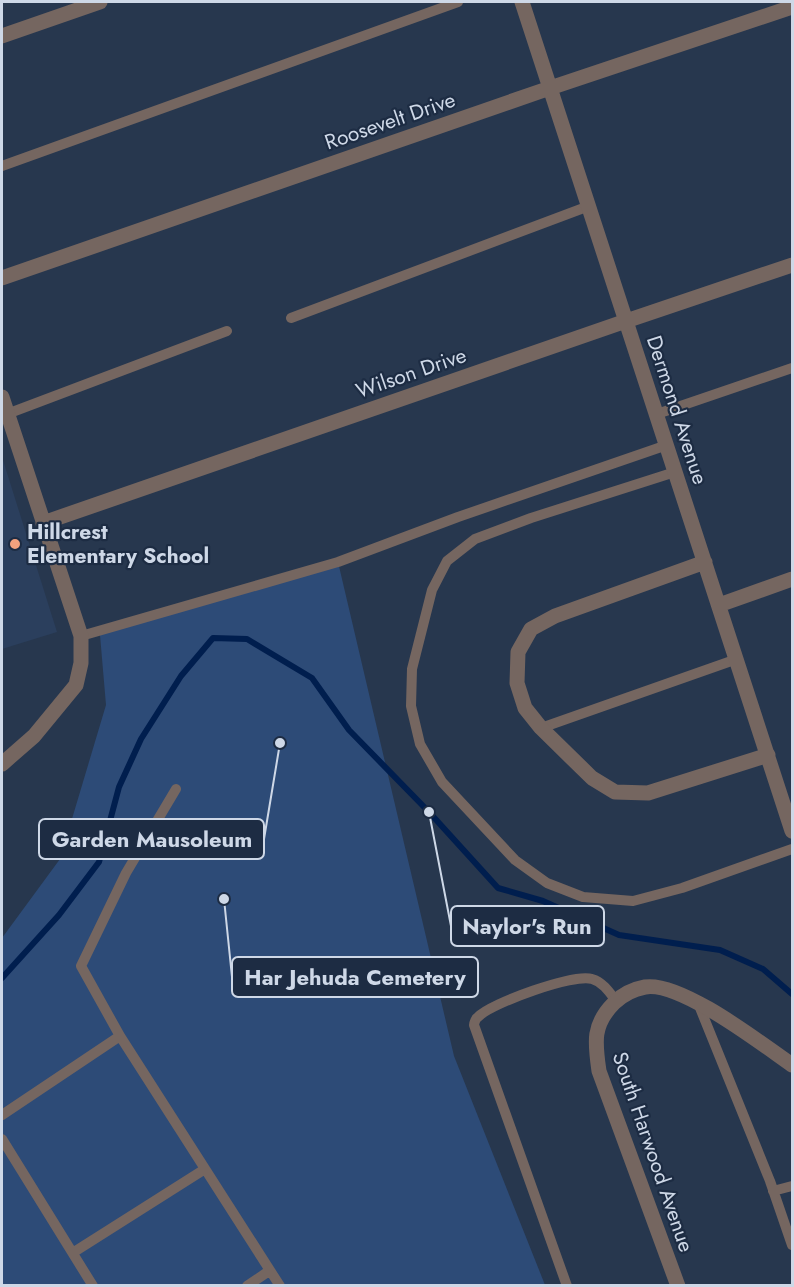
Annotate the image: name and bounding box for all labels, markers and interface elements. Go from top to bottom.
street label: Roosevelt Drive [321,85,459,157]
street label: Dermond Avenue [639,332,715,488]
street label: Wilson Drive [352,340,470,406]
place label: Hillcrest Elementary School [27,517,209,571]
marker: Hillcrest Elementary School [8,537,22,551]
callout: Garden Mausoleum [39,819,264,859]
text: Garden Mausoleum [52,823,252,855]
callout: Naylor's Run [451,906,604,946]
text: Naylor's Run [462,910,592,942]
callout: Har Jehuda Cemetery [232,957,478,997]
text: Har Jehuda Cemetery [244,961,466,993]
street label: South Harwood Avenue [605,1048,701,1256]

